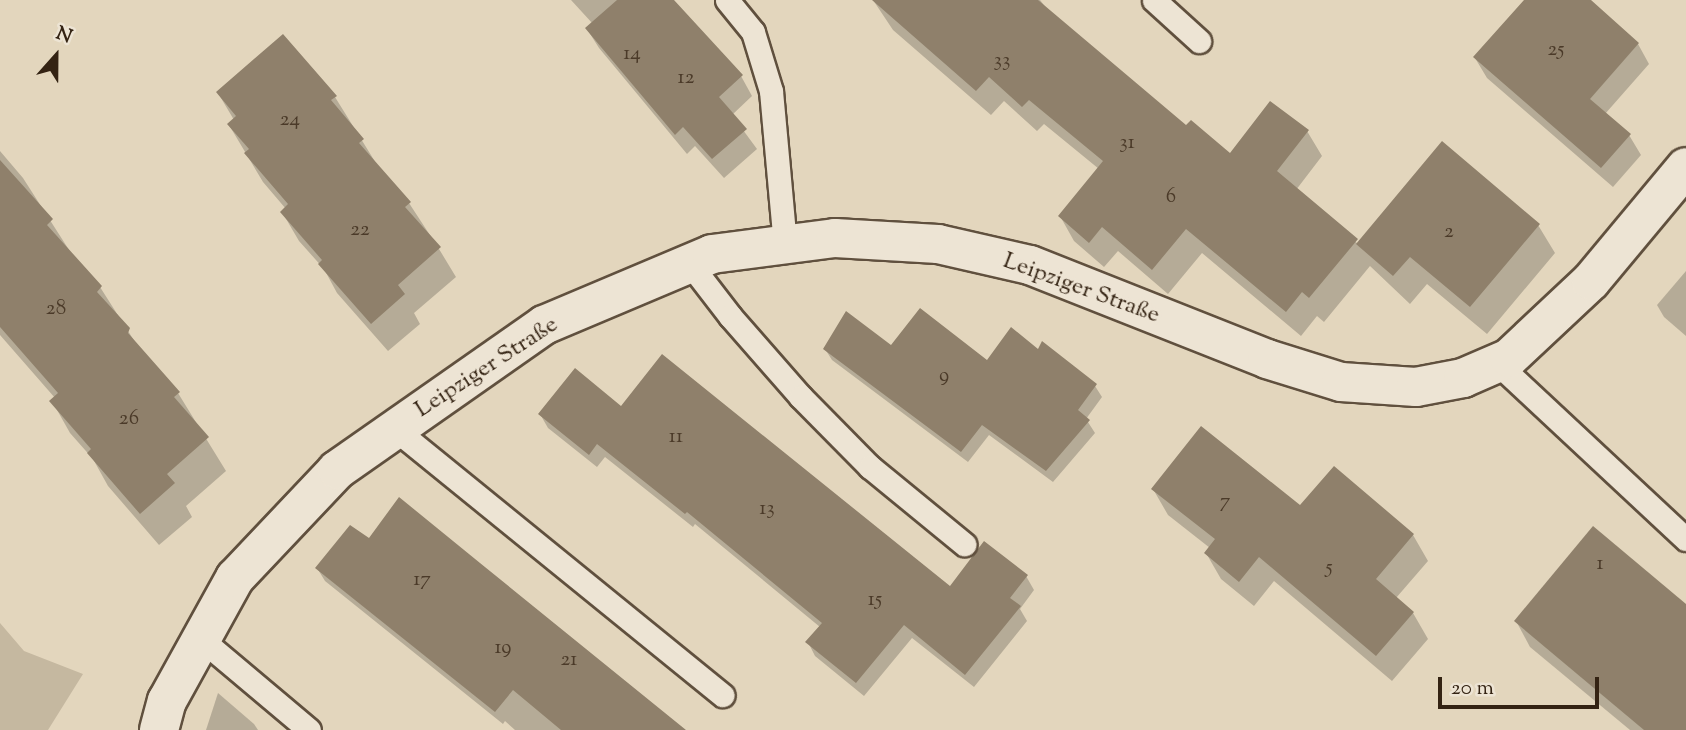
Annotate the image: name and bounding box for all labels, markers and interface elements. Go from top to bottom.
north arrow [21,21,91,91]
text: N [52,21,76,51]
house number: 25 [1547,37,1565,63]
house number: 14 [623,41,641,67]
house number: 33 [994,48,1010,74]
house number: 12 [678,65,694,91]
house number: 24 [280,107,300,133]
house number: 31 [1119,130,1135,156]
house number: 6 [1166,184,1176,210]
house number: 22 [350,217,370,243]
house number: 2 [1444,219,1454,245]
street label: Leipziger Straße [999,247,1163,331]
house number: 28 [46,296,66,322]
street label: Leipziger Straße [410,311,564,425]
house number: 9 [939,363,949,389]
house number: 26 [119,406,139,432]
house number: 11 [669,424,683,450]
house number: 7 [1220,489,1230,515]
house number: 13 [759,496,775,522]
house number: 1 [1596,551,1604,577]
house number: 5 [1325,555,1333,581]
house number: 17 [413,567,431,593]
house number: 15 [868,587,882,613]
house number: 19 [494,635,512,661]
house number: 21 [561,647,577,673]
scale bar [1441,664,1602,708]
text: 20 m [1451,674,1494,704]

